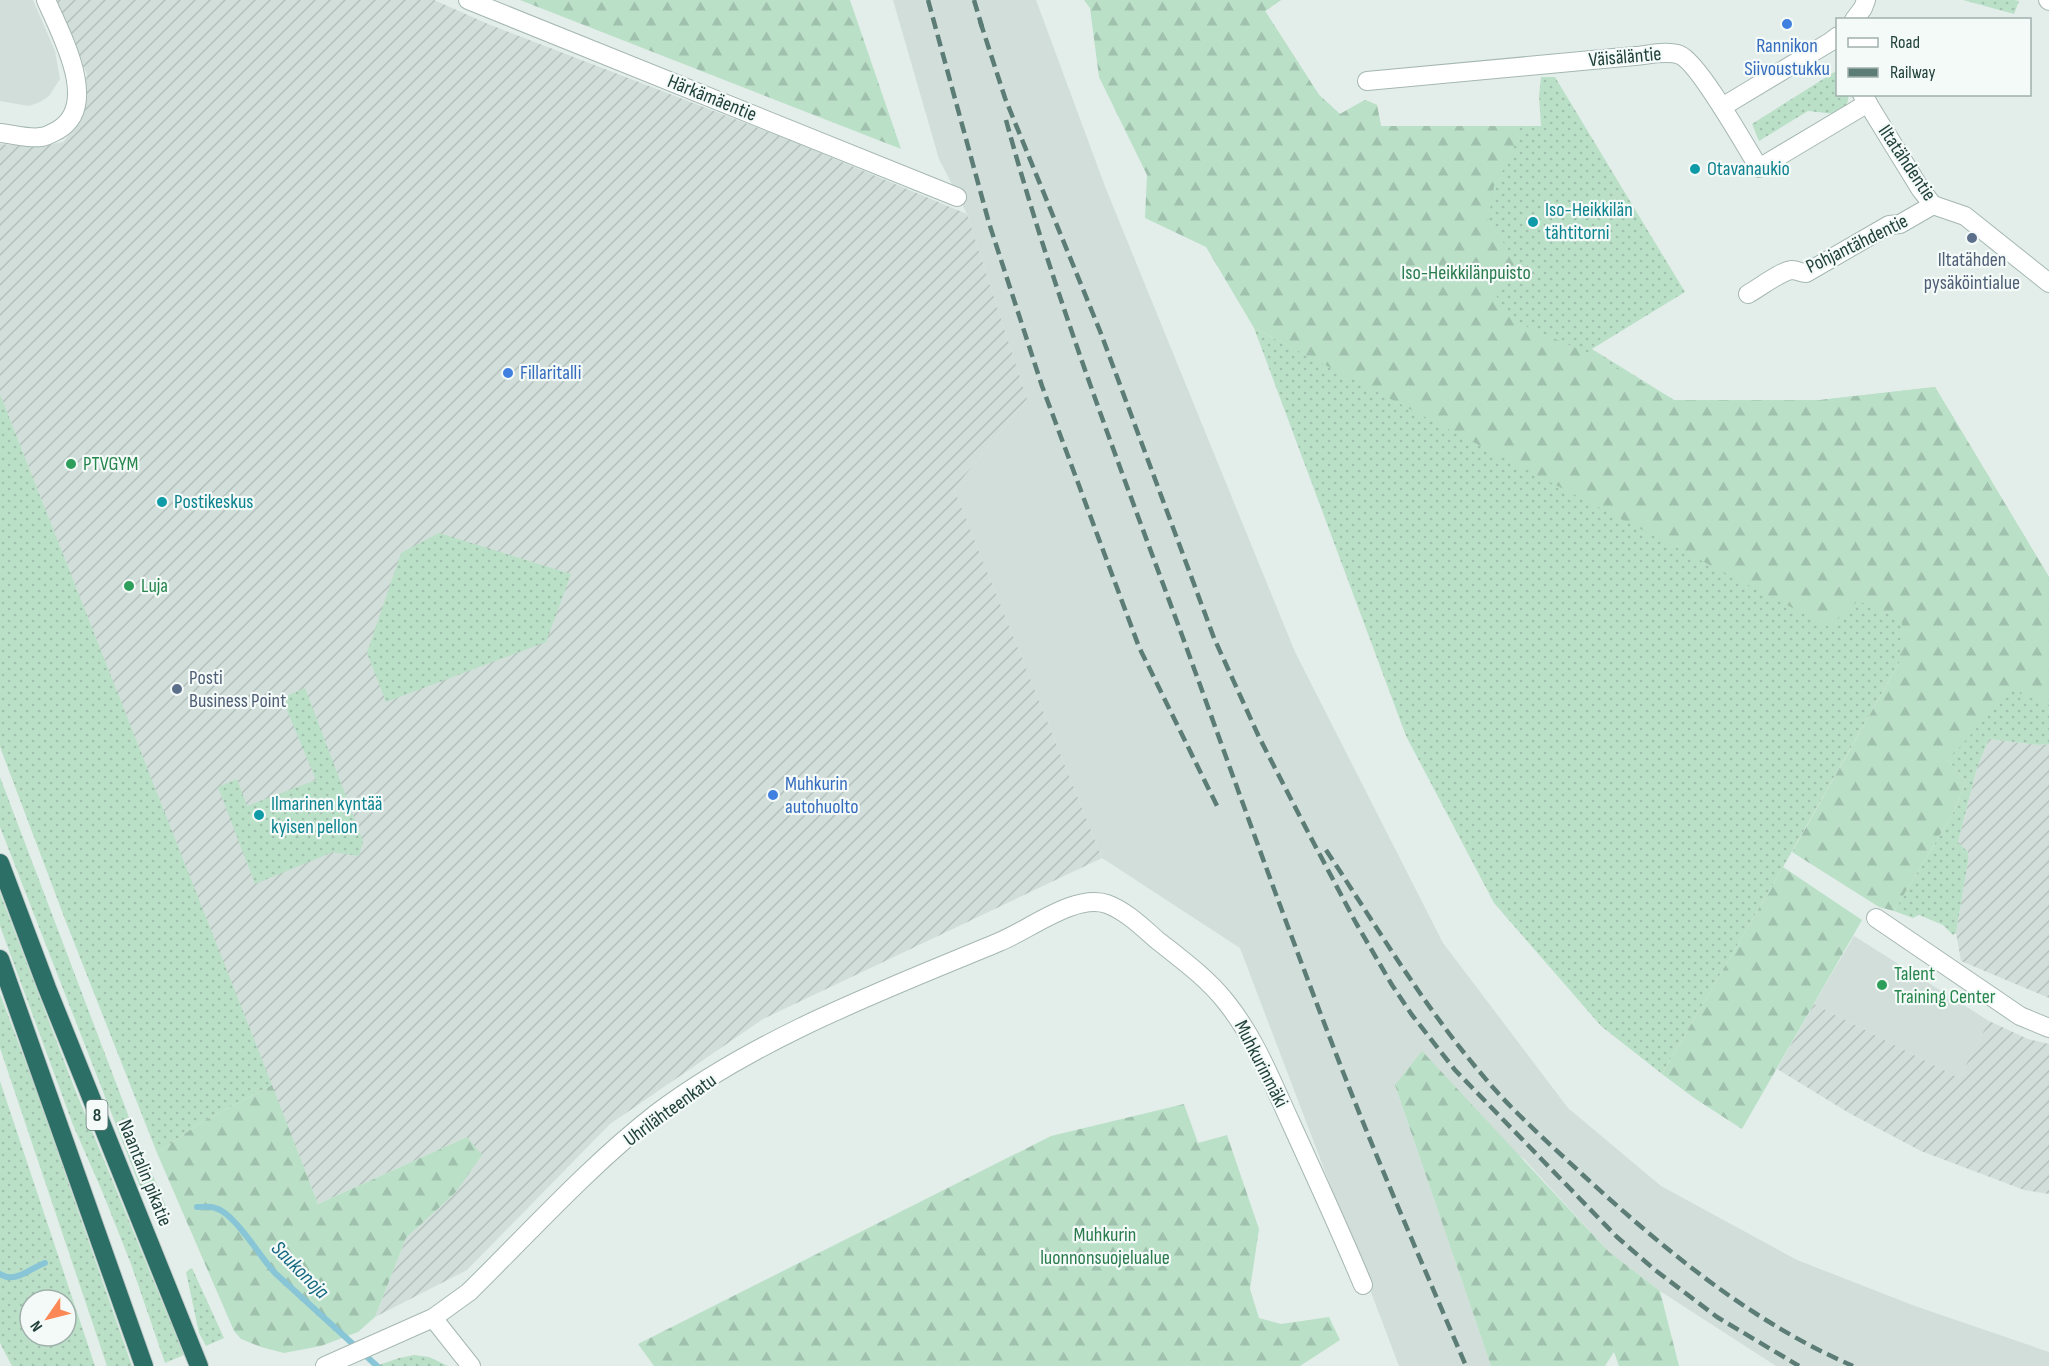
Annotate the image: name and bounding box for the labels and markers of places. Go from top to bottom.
marker: Rannikon Siivoustukku [1780,17,1794,31]
place label: Rannikon Siivoustukku [1744,34,1830,81]
place label: Otavanaukio [1707,157,1790,181]
marker: Otavanaukio [1688,162,1702,176]
place label: Iso-Heikkilän tähtitorni [1545,198,1633,245]
marker: Iso-Heikkilän tähtitorni [1526,215,1540,229]
marker: Iltatähden pysäköintialue [1965,231,1979,245]
place label: Iltatähden pysäköintialue [1924,248,2020,295]
place label: Fillaritalli [520,361,581,385]
marker: Fillaritalli [501,366,515,380]
place label: PTVGYM [83,452,139,476]
marker: PTVGYM [64,457,78,471]
place label: Postikeskus [174,490,253,514]
marker: Postikeskus [155,495,169,509]
place label: Luja [141,574,168,598]
marker: Luja [122,579,136,593]
place label: Posti Business Point [189,666,286,713]
marker: Posti Business Point [170,682,184,696]
place label: Muhkurin autohuolto [785,772,858,819]
marker: Muhkurin autohuolto [766,788,780,802]
place label: Ilmarinen kyntää kyisen pellon [271,792,383,839]
marker: Ilmarinen kyntää kyisen pellon [252,808,266,822]
place label: Talent Training Center [1894,962,1996,1009]
marker: Talent Training Center [1875,978,1889,992]

